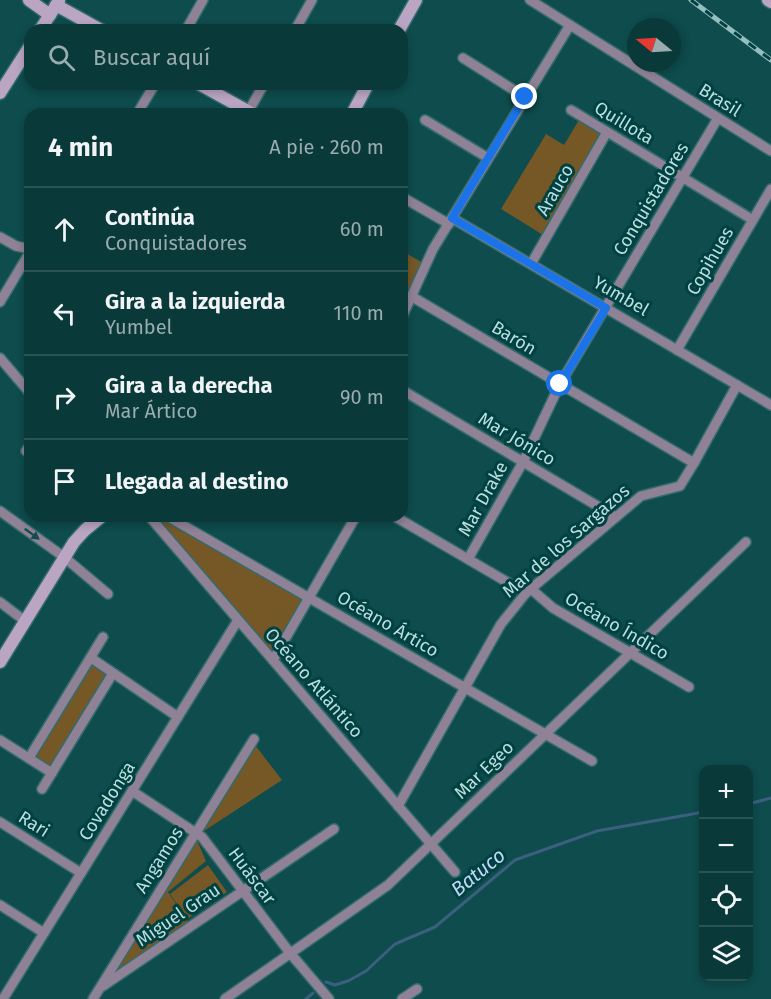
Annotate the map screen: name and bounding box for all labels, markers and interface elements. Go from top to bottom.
north arrow [627,18,681,72]
search box [24,24,408,90]
icon: search [45,41,78,74]
text: Buscar aquí [93,44,210,71]
street label: Brasil [695,79,745,121]
route end [511,83,537,109]
street label: Quillota [590,97,658,149]
text: 4 min [48,132,113,163]
text: A pie · 260 m [269,135,384,159]
street label: Conquistadores [609,139,693,259]
street label: Arauco [532,160,578,220]
text: Continúa [105,204,195,231]
icon: ahead [48,213,81,246]
text: 60 m [340,217,384,241]
street label: Copihues [682,223,738,299]
text: Conquistadores [105,231,247,255]
street label: Yumbel [589,271,653,321]
text: Gira a la izquierda [105,288,285,315]
icon: left [48,297,81,330]
text: 110 m [333,301,384,325]
text: Yumbel [105,315,172,339]
street label: Barón [488,316,540,360]
route start [546,370,572,396]
text: Gira a la derecha [105,372,273,399]
icon: right [48,381,81,414]
text: 90 m [340,385,384,409]
text: Mar Ártico [105,399,197,423]
street label: Mar Jónico [475,407,559,471]
street label: Mar Drake [453,458,513,540]
icon: arrive [48,465,81,498]
text: Llegada al destino [105,468,289,495]
street label: Mar de los Sargazos [498,480,634,602]
one-way arrow [25,528,40,540]
street label: Océano Ártico [333,585,443,662]
street label: Océano Índico [561,587,673,665]
street label: Océano Atlántico [260,624,368,742]
street label: Mar Egeo [450,736,518,804]
street label: Covadonga [74,757,140,845]
map controls [699,765,753,981]
button: + [699,765,753,819]
street label: Rari [14,806,54,842]
button: − [699,819,753,873]
street label: Angamos [130,823,188,897]
street label: Huáscar [223,843,281,909]
water label: Batuco [446,843,510,901]
button: locate [699,873,753,927]
street label: Miguel Grau [132,879,224,951]
button: layers [699,927,753,981]

